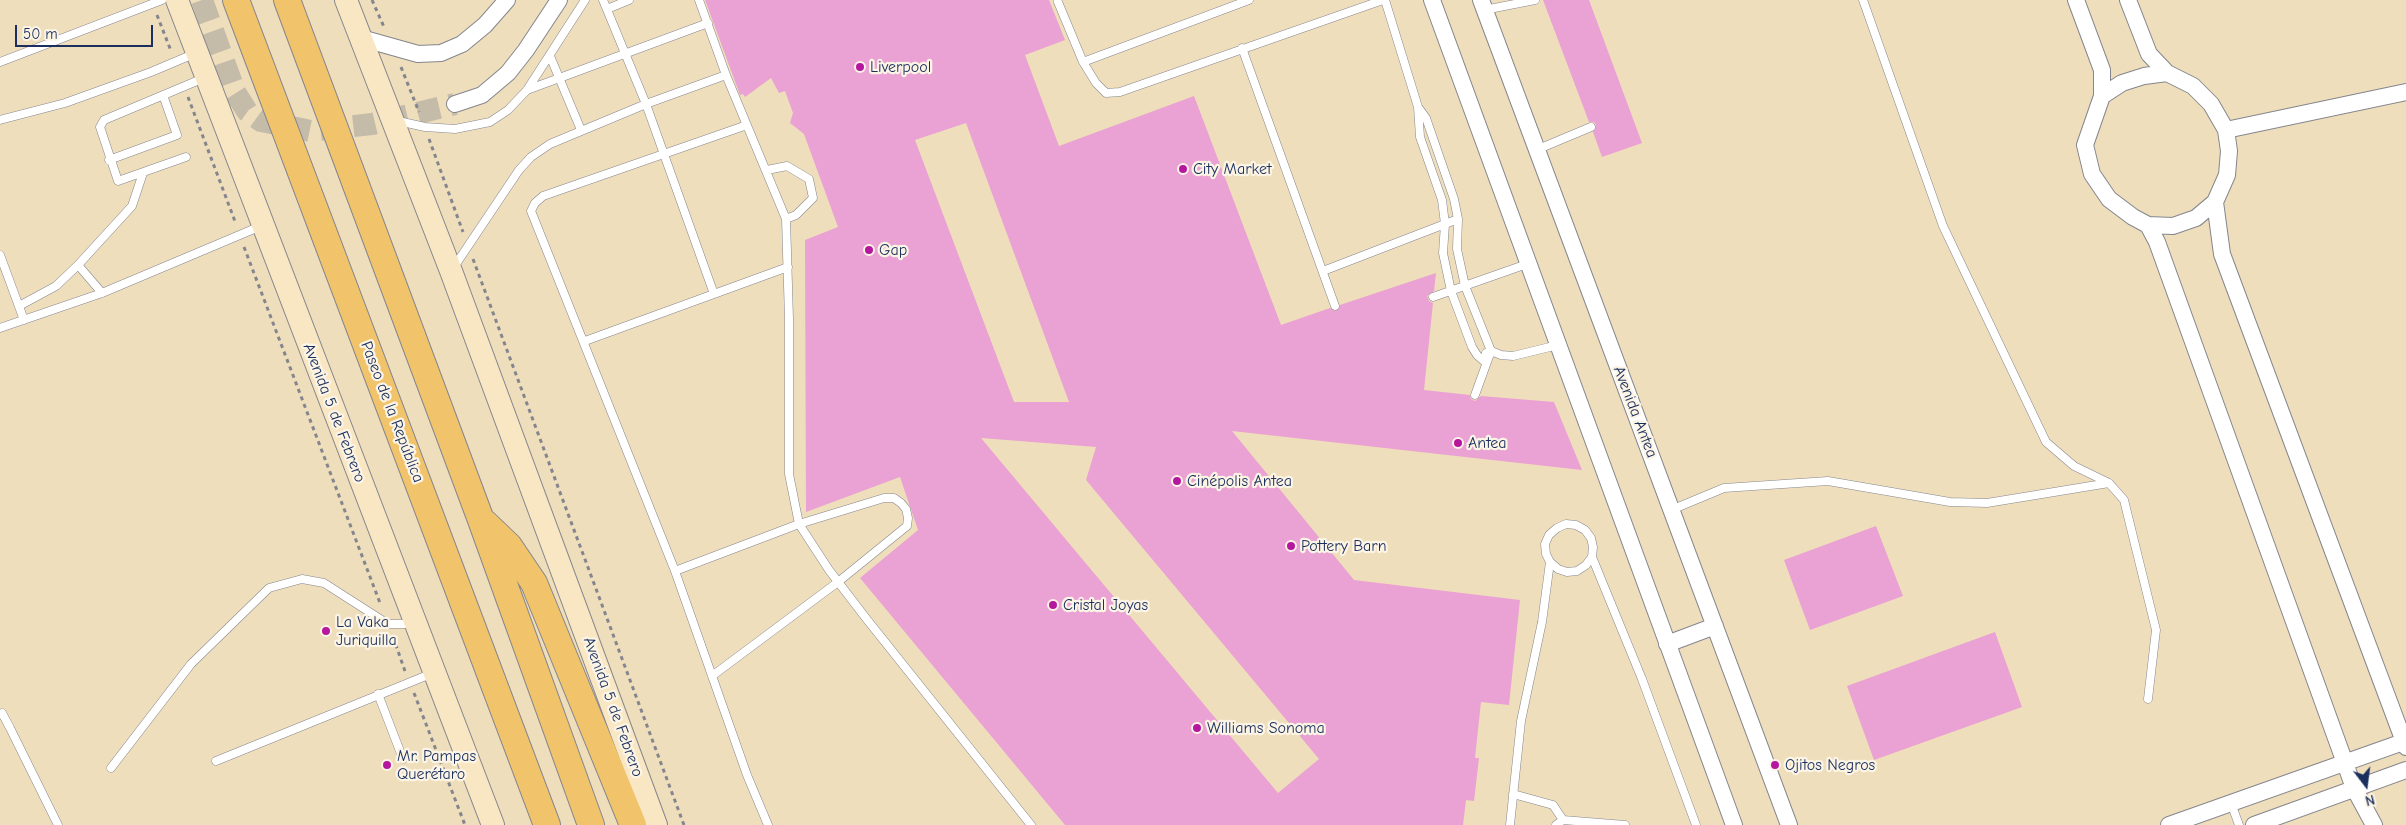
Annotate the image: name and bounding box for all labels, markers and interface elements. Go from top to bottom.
scale bar [18,15,155,47]
text: 50 m [23,25,58,43]
place label: Liverpool [870,57,931,77]
marker: Liverpool [854,61,866,73]
place label: City Market [1193,159,1272,179]
marker: City Market [1177,163,1189,175]
place label: Gap [879,240,907,260]
marker: Gap [863,244,875,256]
street label: Paseo de la República [356,339,428,485]
street label: Avenida 5 de Febrero [299,341,369,485]
street label: Avenida Antea [1609,363,1661,461]
place label: Antea [1468,433,1507,453]
marker: Antea [1452,437,1464,449]
place label: Cinépolis Antea [1187,471,1292,491]
marker: Cinépolis Antea [1171,475,1183,487]
place label: Pottery Barn [1301,536,1387,556]
marker: Pottery Barn [1285,540,1297,552]
place label: Cristal Joyas [1063,595,1148,615]
marker: Cristal Joyas [1047,599,1059,611]
place label: La Vaka Juriquilla [336,612,397,650]
marker: La Vaka Juriquilla [320,625,332,637]
street label: Avenida 5 de Febrero [579,634,647,780]
place label: Williams Sonoma [1207,718,1325,738]
marker: Williams Sonoma [1191,722,1203,734]
place label: Mr. Pampas Querétaro [397,746,476,784]
place label: Ojitos Negros [1785,755,1875,775]
marker: Mr. Pampas Querétaro [381,759,393,771]
marker: Ojitos Negros [1769,759,1781,771]
north arrow [2341,760,2391,810]
text: N [2363,791,2377,809]

